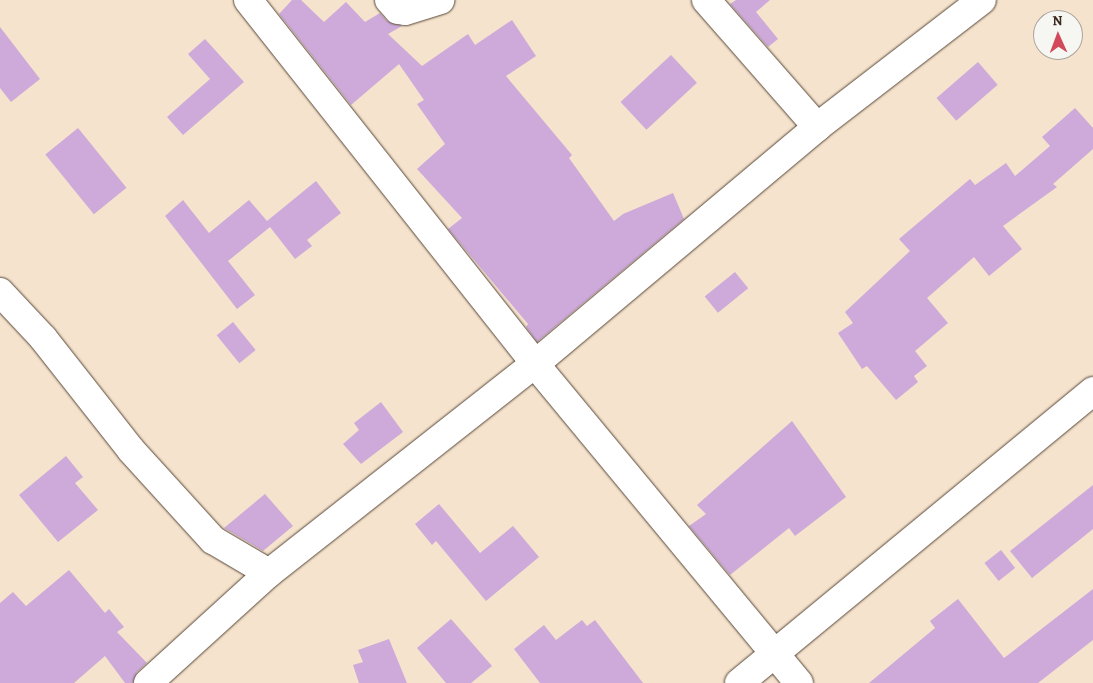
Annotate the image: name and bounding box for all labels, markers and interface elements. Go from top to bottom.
north arrow [1033,10,1083,60]
text: N [1052,11,1063,30]

